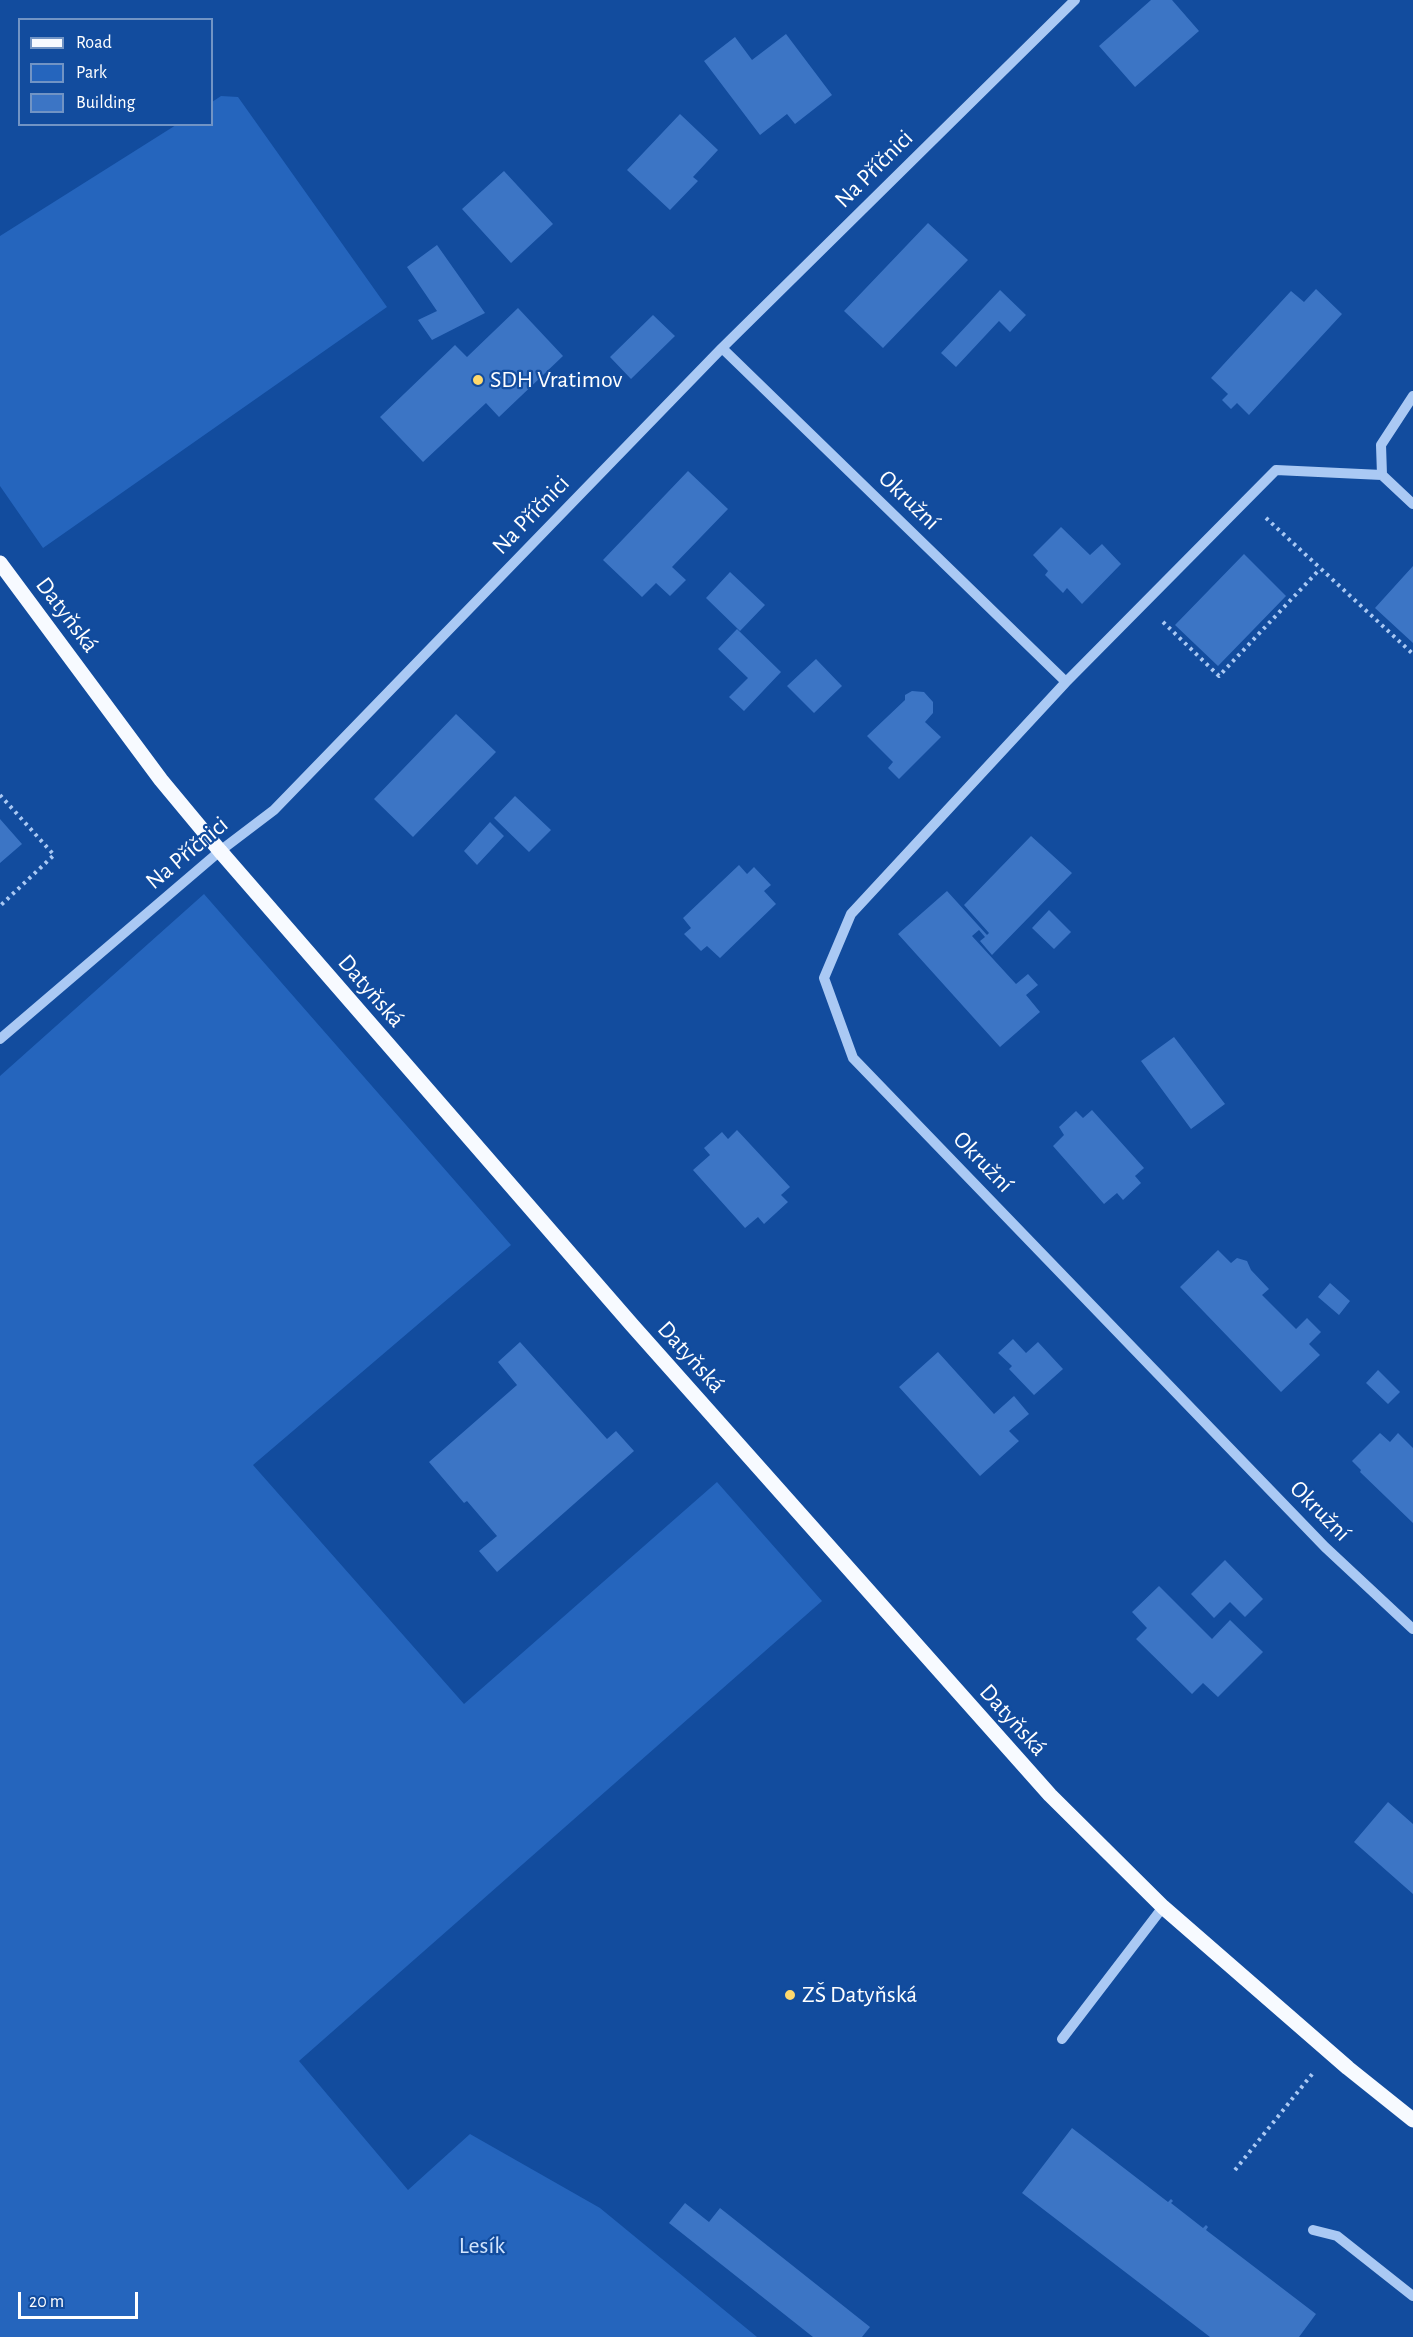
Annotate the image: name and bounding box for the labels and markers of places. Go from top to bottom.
place label: SDH Vratimov [490,366,623,394]
marker: SDH Vratimov [471,373,485,387]
place label: ZŠ Datyňská [802,1981,917,2009]
marker: ZŠ Datyňská [783,1988,797,2002]

